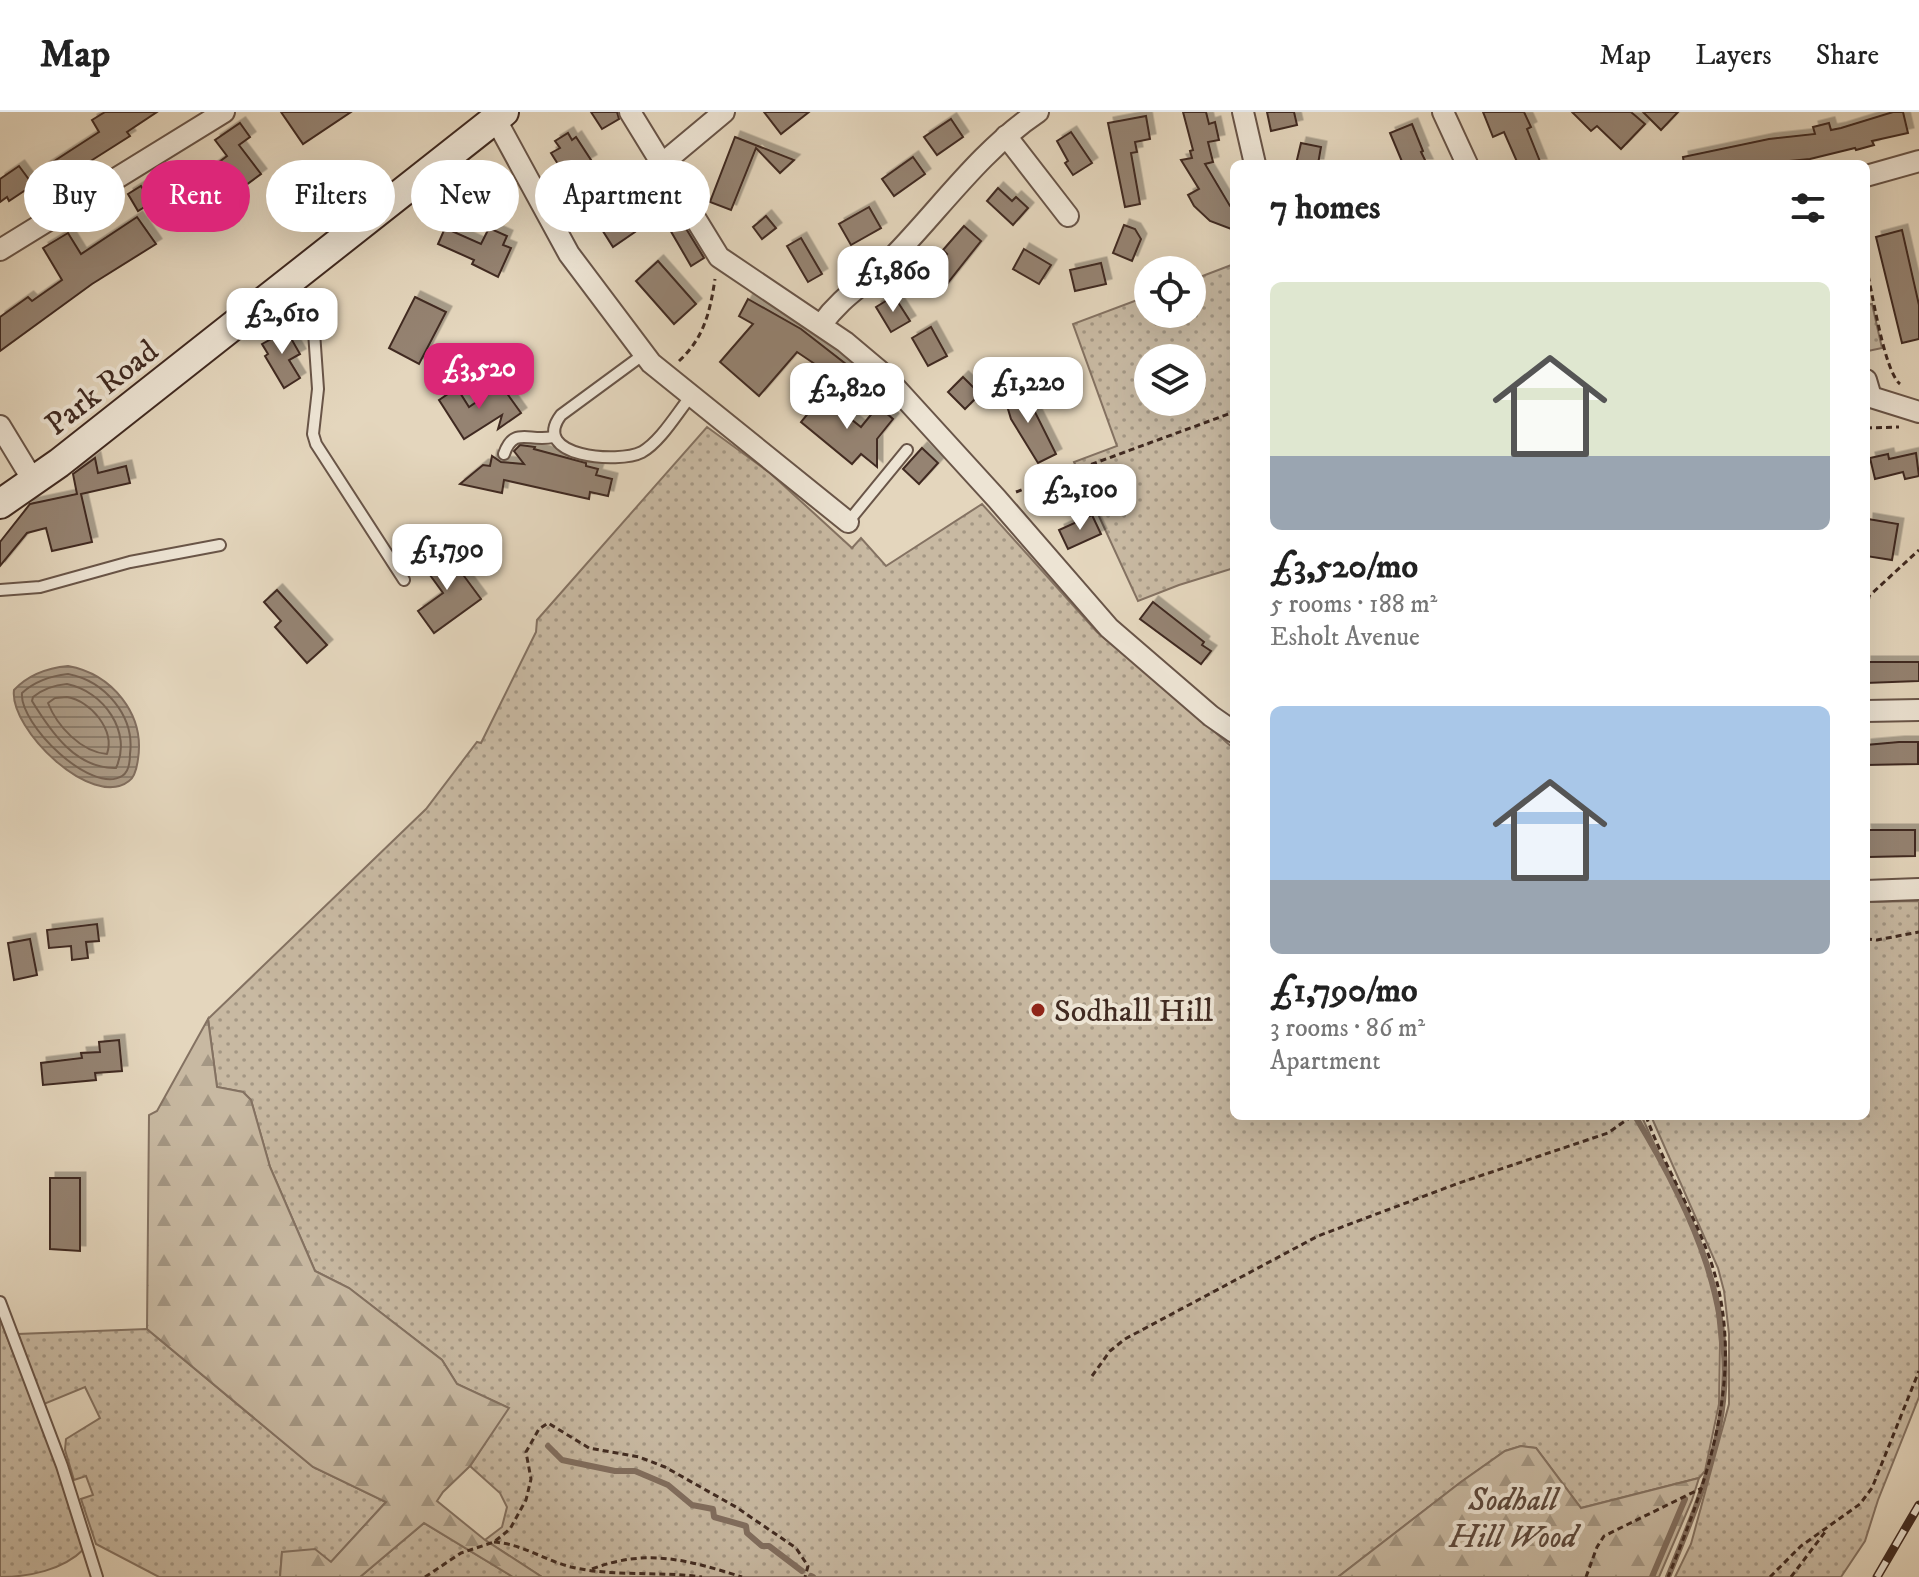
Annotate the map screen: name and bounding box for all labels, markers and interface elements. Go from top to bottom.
text: Map [40,31,110,79]
text: Map [1600,38,1651,73]
text: Layers [1695,38,1772,73]
text: Share [1816,38,1879,73]
chip: Buy [24,160,125,232]
chip: Rent [141,160,250,232]
chip: Filters [266,160,395,232]
chip: New [411,160,519,232]
chip: Apartment [535,160,710,232]
icon: filters [1786,186,1830,230]
text: 7 homes [1270,187,1380,229]
pin: £1,860 [828,246,958,314]
text: £1,860 [855,255,931,288]
map controls [1134,256,1206,416]
button: locate [1134,256,1206,328]
pin: £2,610 [217,288,347,356]
text: £2,610 [245,297,319,330]
street label: Park Road [38,332,167,445]
icon: home [1478,334,1622,478]
pin: £3,520 [414,343,544,411]
button: layers [1134,344,1206,416]
text: £3,520 [442,352,516,385]
pin: £1,220 [963,357,1093,425]
pin: £2,820 [782,363,912,431]
text: £1,220 [991,366,1065,399]
text: £2,820 [808,372,886,405]
pin: £2,100 [1015,464,1145,532]
text: £2,100 [1042,473,1118,506]
pin: £1,790 [382,524,512,592]
text: £1,790 [410,533,484,566]
text: £3,520/mo [1270,546,1418,588]
text: 5 rooms · 188 m² [1270,588,1437,621]
text: Esholt Avenue [1270,621,1420,654]
icon: home [1478,758,1622,902]
text: £1,790/mo [1270,970,1417,1012]
place label: Sodhall Hill [1054,992,1214,1032]
marker: Sodhall Hill [1029,1001,1047,1019]
text: 3 rooms · 86 m² [1270,1012,1425,1045]
text: Apartment [1270,1045,1381,1078]
park label: Sodhall Hill Wood [1448,1481,1582,1558]

